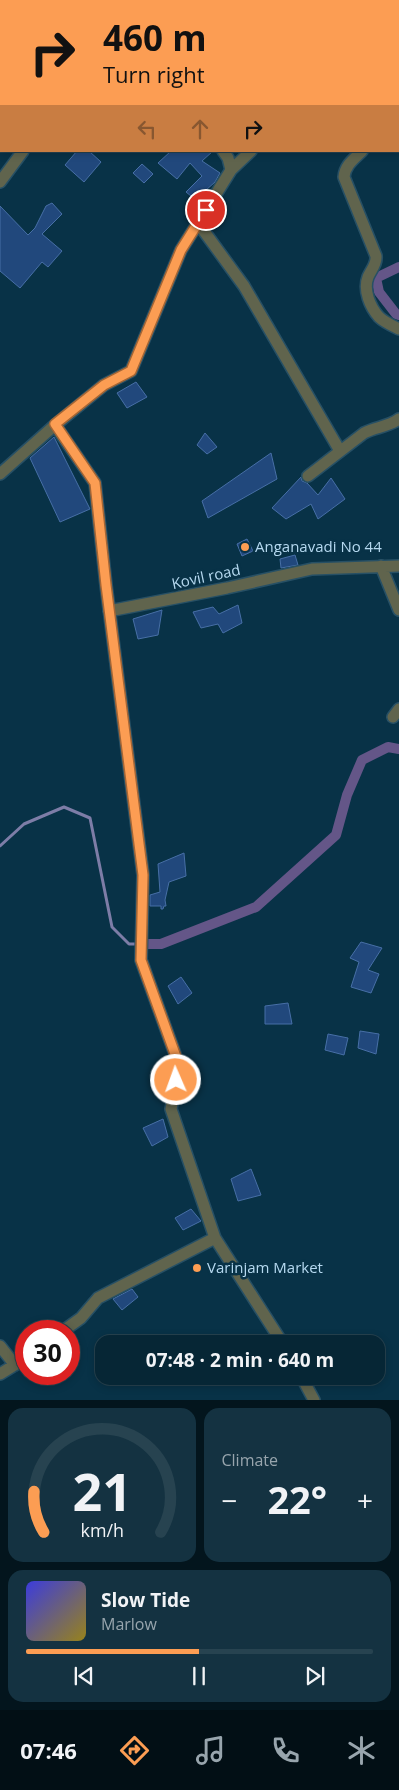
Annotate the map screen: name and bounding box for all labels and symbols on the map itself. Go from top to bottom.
pin [185,189,227,231]
place label: Anganavadi No 44 [255,536,382,556]
marker: Anganavadi No 44 [239,541,251,553]
street label: Kovil road [170,559,242,593]
position arrow [149,1053,201,1105]
place label: Varinjam Market [207,1257,323,1277]
marker: Varinjam Market [191,1262,203,1274]
speed limit sign: 30 [15,1320,80,1385]

